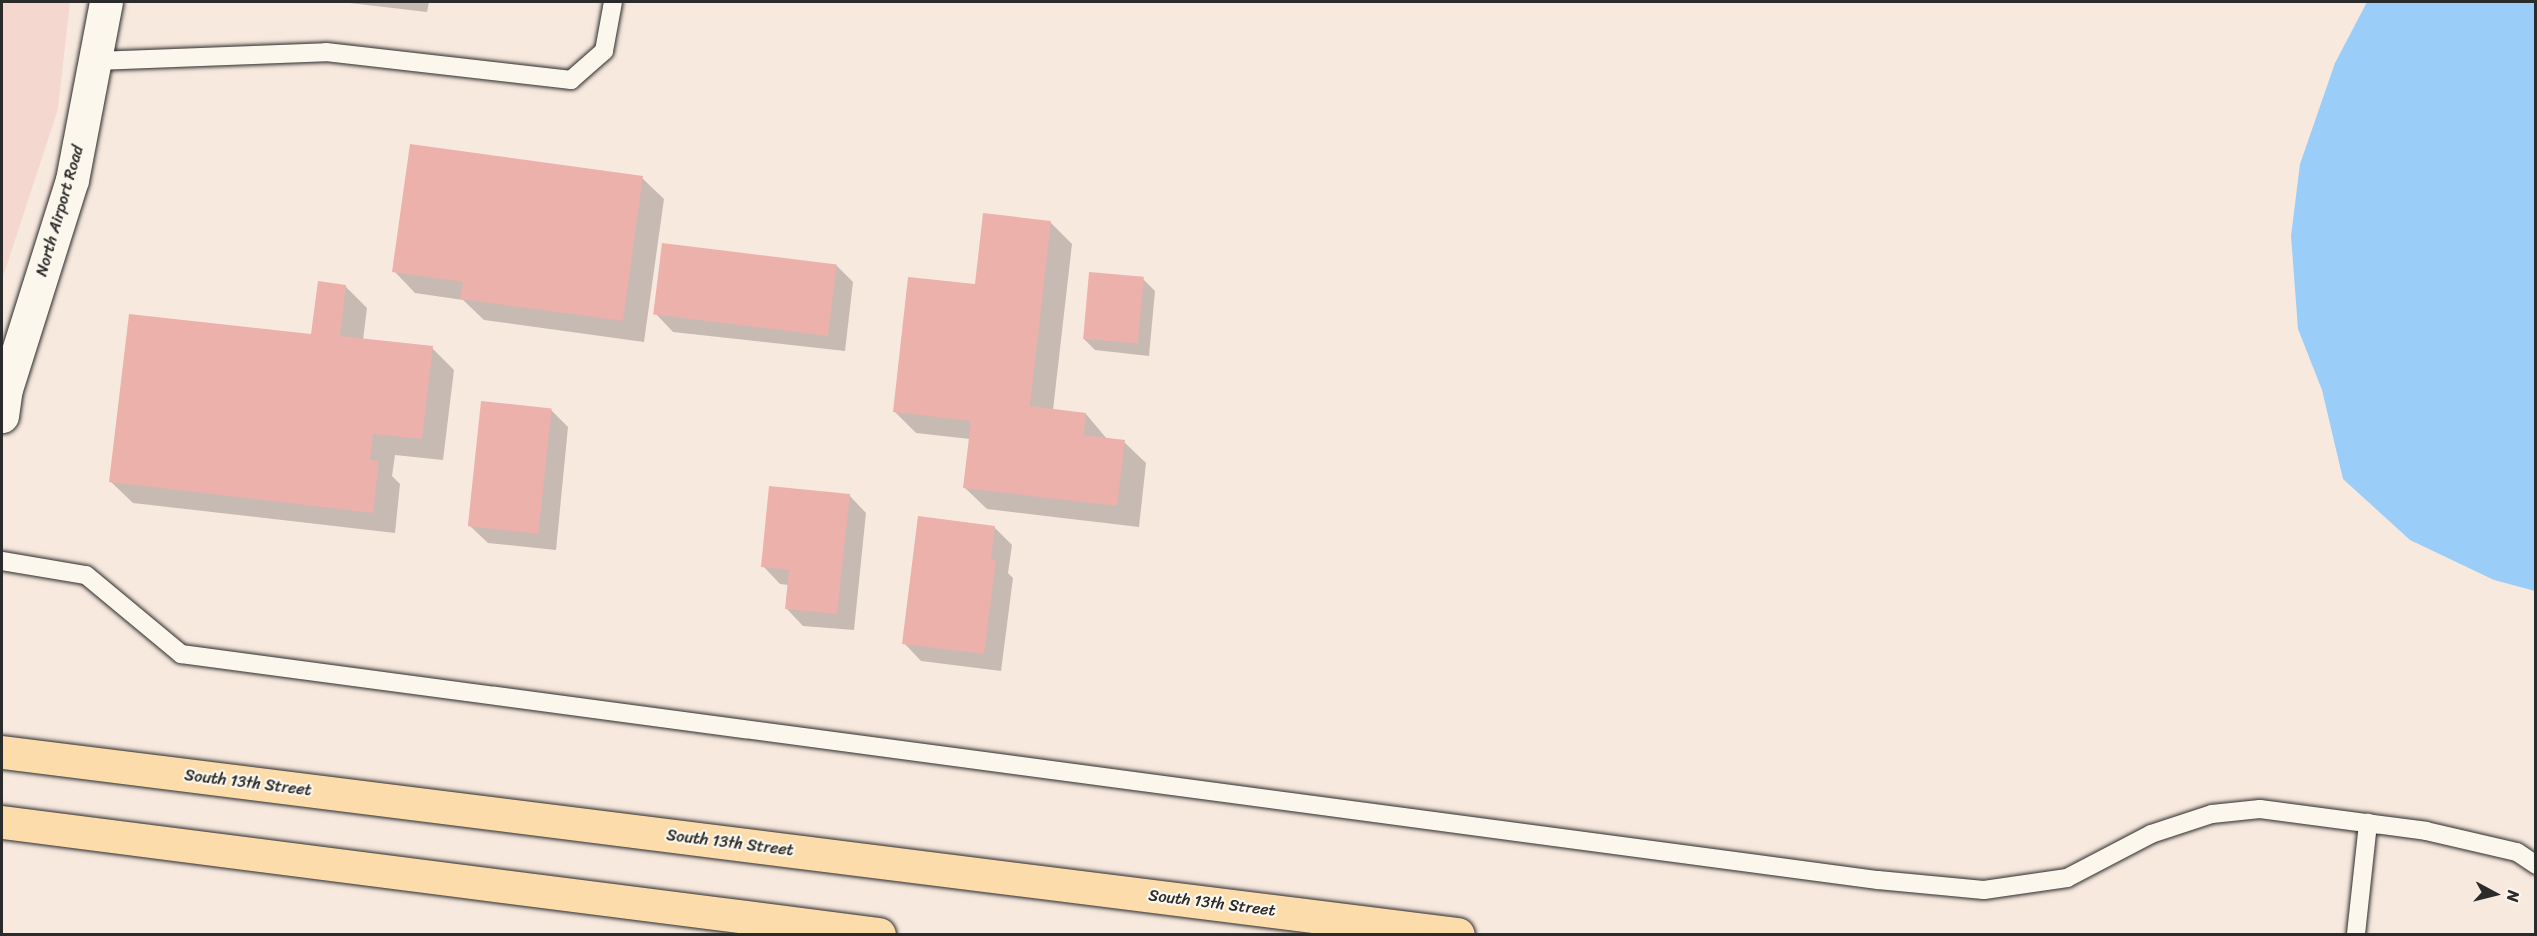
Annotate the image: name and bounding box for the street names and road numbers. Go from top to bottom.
street label: North Airport Road [32,143,88,279]
street label: South 13th Street [183,766,313,800]
street label: South 13th Street [665,826,795,860]
street label: South 13th Street [1147,886,1277,920]

